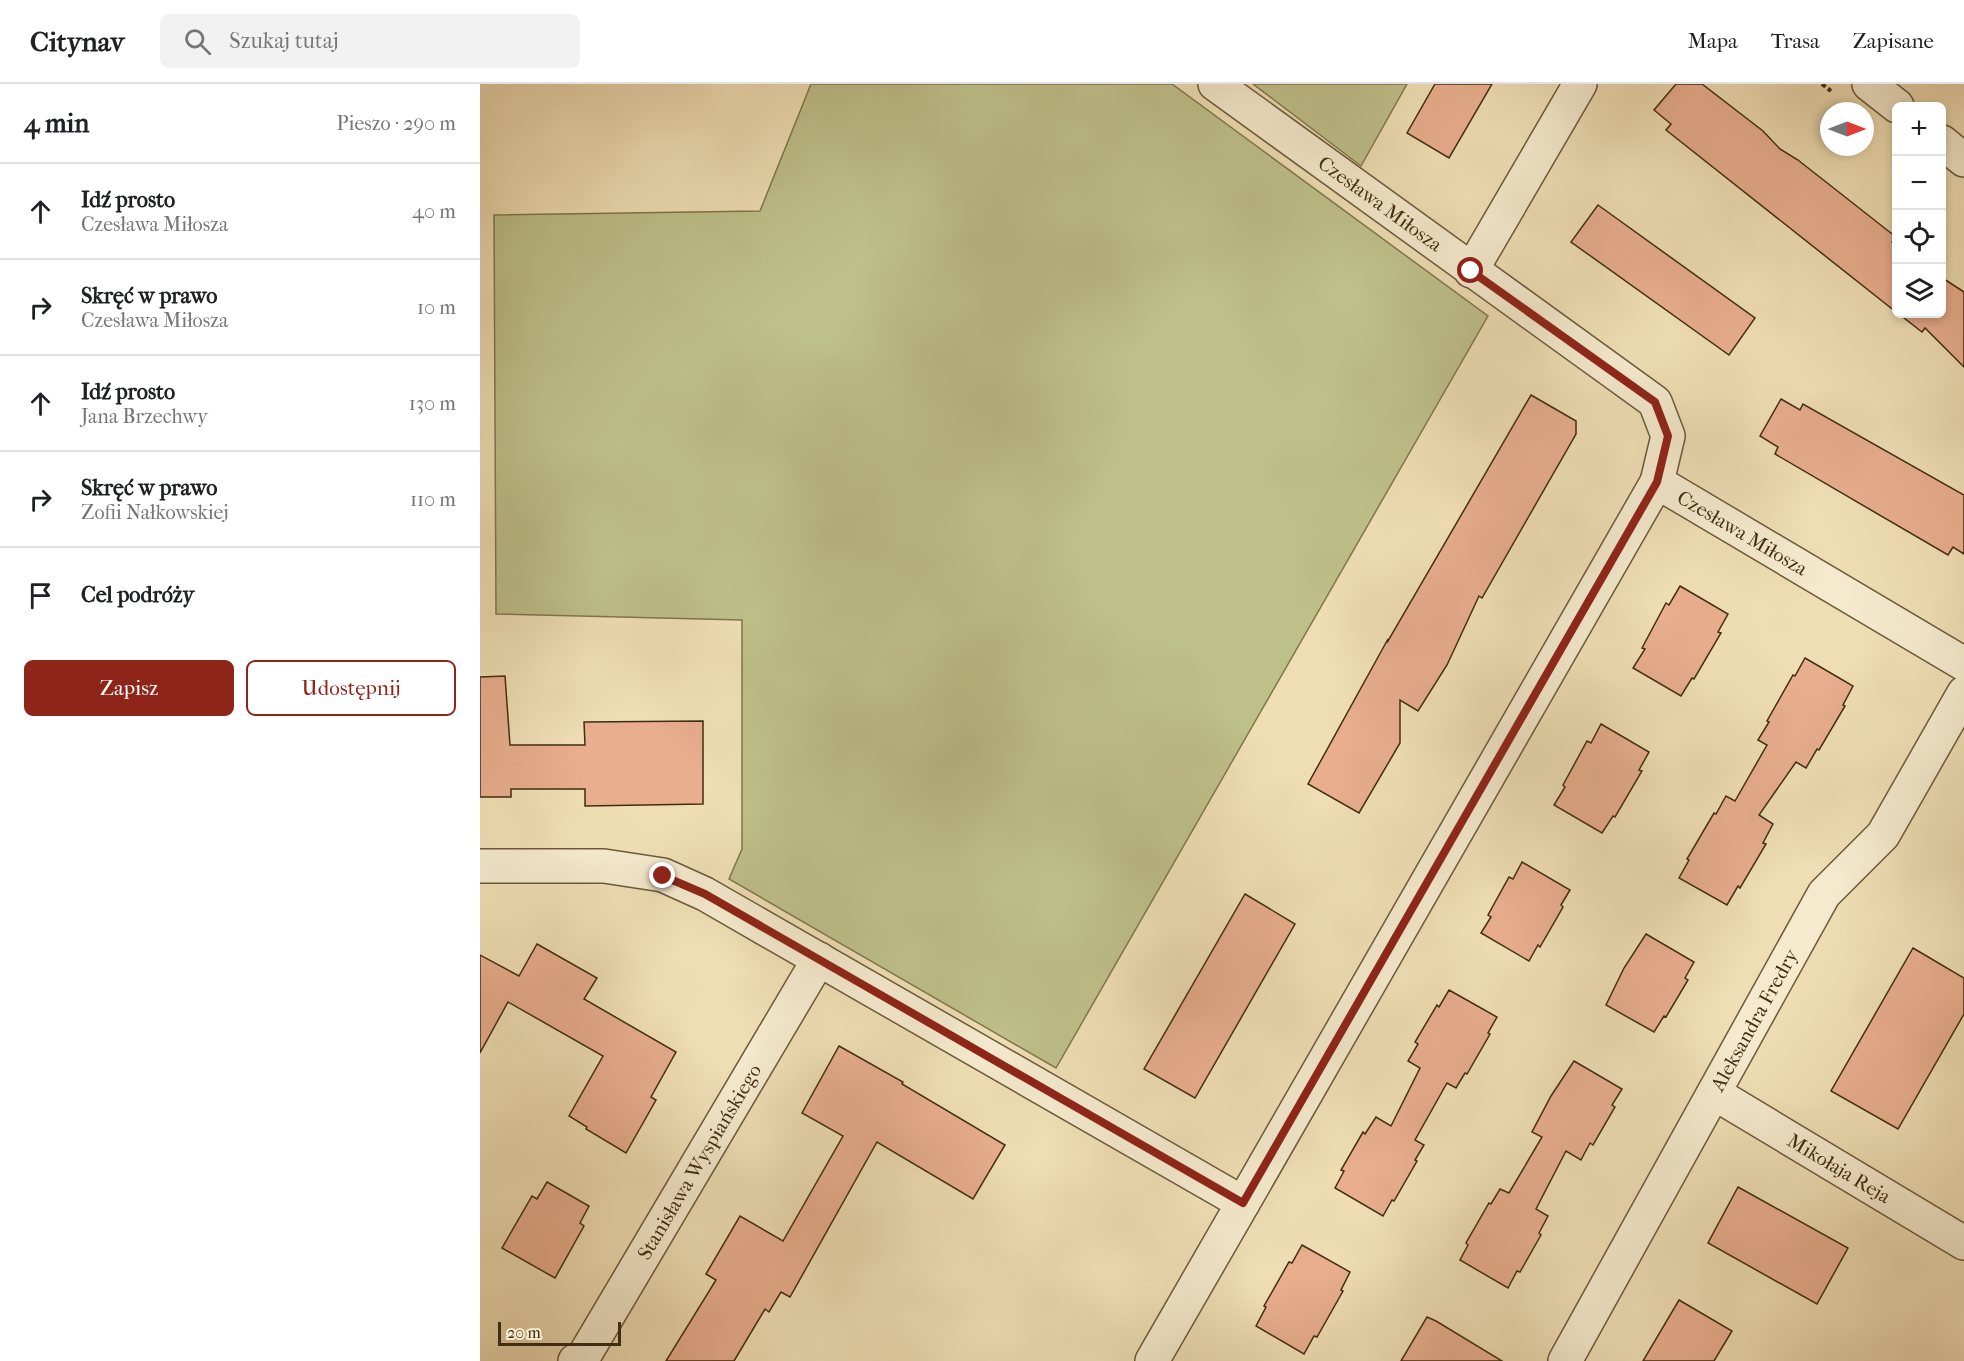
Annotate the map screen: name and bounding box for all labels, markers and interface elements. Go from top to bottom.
search box [160,14,580,68]
text: Citynav [30,25,124,58]
icon: search [181,25,214,58]
text: Szukaj tutaj [229,28,339,54]
text: Mapa [1688,29,1738,53]
text: Trasa [1771,29,1820,53]
text: Zapisane [1853,29,1934,53]
north arrow [1820,102,1874,156]
map controls [1892,102,1946,318]
button: + [1892,102,1946,156]
text: 4 min [24,108,89,139]
text: Pieszo · 290 m [337,112,456,135]
street label: Czesława Miłosza [1314,151,1447,256]
button: − [1892,156,1946,210]
text: Idź prosto [81,187,175,213]
icon: ahead [24,195,57,228]
text: 40 m [412,200,456,223]
button: locate [1892,210,1946,264]
text: Czesława Miłosza [81,213,228,236]
route start [1457,257,1483,283]
button: layers [1892,264,1946,318]
text: Skręć w prawo [81,283,217,309]
icon: right [24,291,57,324]
text: 10 m [417,296,456,319]
text: Czesława Miłosza [81,309,228,332]
text: Idź prosto [81,379,175,405]
icon: ahead [24,387,57,420]
text: 130 m [409,392,456,415]
text: Jana Brzechwy [81,405,208,428]
text: Skręć w prawo [81,475,217,501]
icon: right [24,483,57,516]
street label: Czesława Miłosza [1673,485,1812,581]
text: 110 m [410,488,456,511]
text: Zofii Nałkowskiej [81,501,229,524]
icon: arrive [24,579,57,612]
text: Cel podróży [81,582,194,608]
button: Zapisz [24,660,234,716]
button: Udostępnij [246,660,456,716]
route end [649,862,675,888]
street label: Aleksandra Fredry [1705,944,1803,1096]
street label: Stanisława Wyspiańskiego [632,1060,766,1264]
street label: Mikołaja Reja [1783,1128,1896,1208]
scale bar [498,1319,621,1346]
text: 20 m [507,1323,541,1342]

